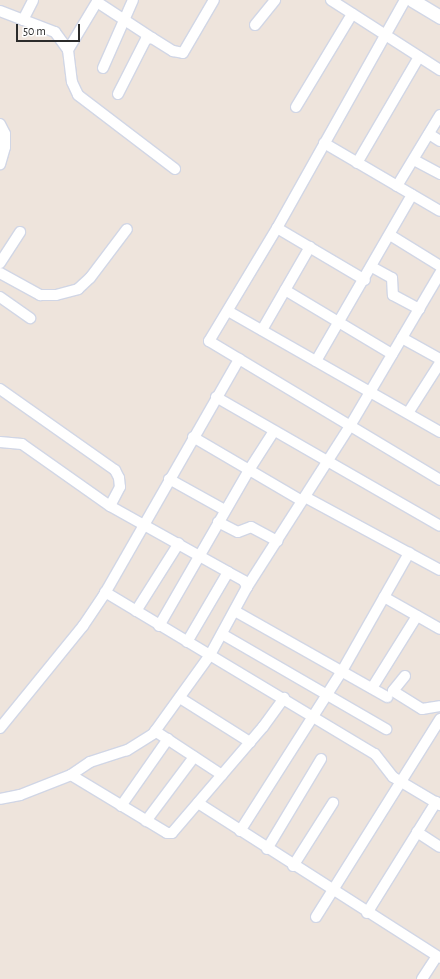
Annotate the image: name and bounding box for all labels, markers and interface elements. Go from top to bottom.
scale bar [18,16,82,42]
text: 50 m [23,25,46,37]

